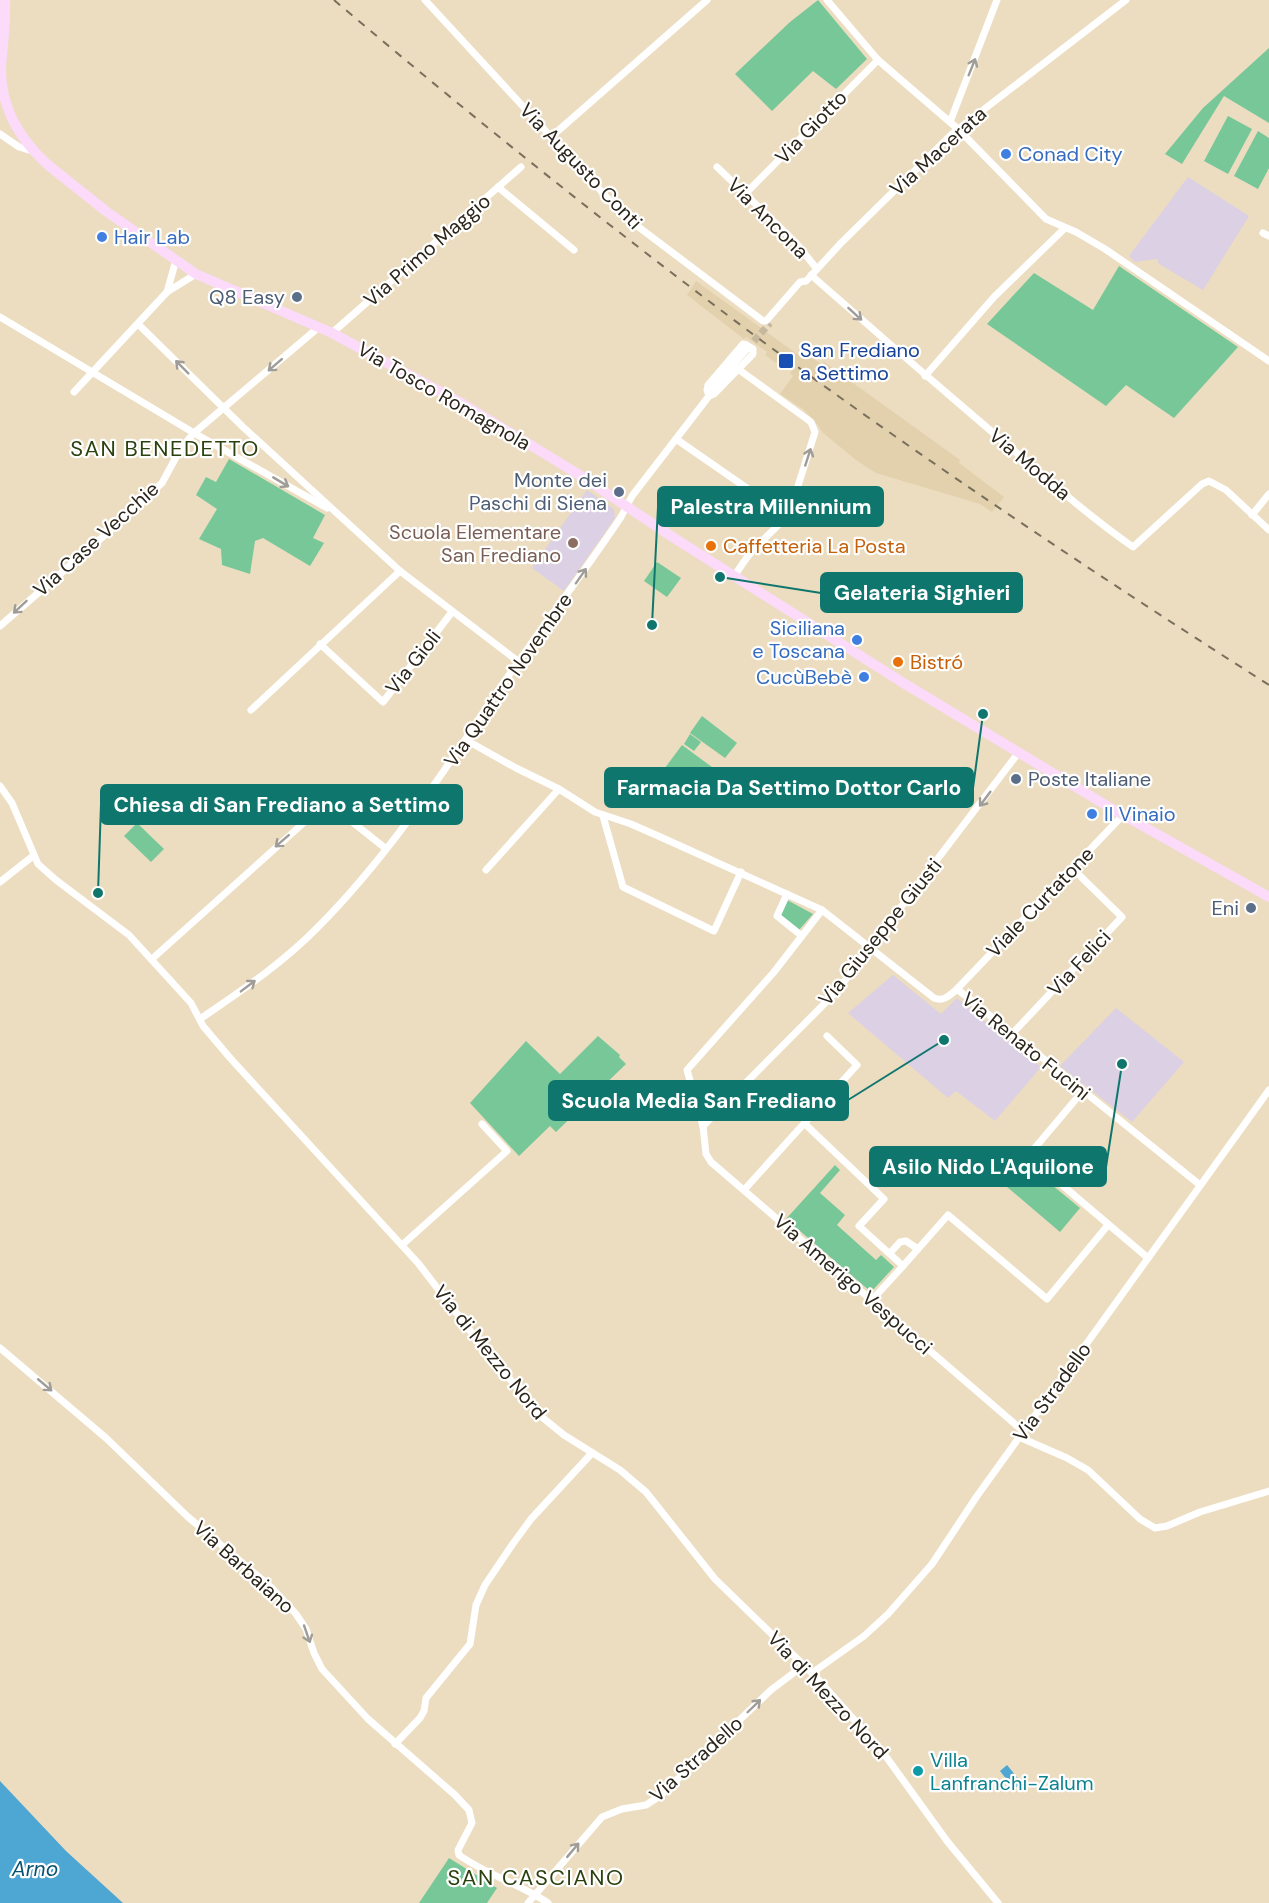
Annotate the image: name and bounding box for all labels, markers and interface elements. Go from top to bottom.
one-way arrow [967,59,978,77]
street label: Via Giotto [769,84,853,170]
street label: Via Augusto Conti [514,97,648,235]
street label: Via Macerata [884,101,992,201]
place label: Conad City [1018,141,1123,167]
marker: Conad City [999,147,1013,161]
street label: Via Ancona [722,172,814,264]
street label: Via Primo Maggio [358,188,496,312]
place label: Hair Lab [114,224,190,250]
marker: Hair Lab [95,230,109,244]
place label: Q8 Easy [209,284,285,310]
marker: Q8 Easy [290,290,304,304]
one-way arrow [847,307,862,321]
street label: Via Tosco Romagnola [353,336,535,456]
place label: San Frediano a Settimo [800,337,920,386]
marker: San Frediano a Settimo [777,352,795,370]
one-way arrow [267,359,283,372]
one-way arrow [175,360,190,375]
street label: Via Modda [984,422,1076,506]
district label: SAN BENEDETTO [70,434,260,463]
one-way arrow [804,448,815,466]
place label: Monte dei Paschi di Siena [469,467,607,516]
street label: Via Case Vecchie [28,476,164,602]
one-way arrow [272,477,289,489]
marker: Monte dei Paschi di Siena [612,485,626,499]
callout: Palestra Millennium [658,487,883,526]
text: Palestra Millennium [670,493,872,521]
place label: Scuola Elementare San Frediano [389,519,561,568]
place label: Caffetteria La Posta [723,533,906,559]
marker: Scuola Elementare San Frediano [566,536,580,550]
marker: Caffetteria La Posta [704,539,718,553]
one-way arrow [575,568,587,585]
callout: Gelateria Sighieri [821,573,1022,612]
text: Gelateria Sighieri [834,579,1010,607]
street label: Via Quattro Novembre [438,588,578,772]
one-way arrow [13,600,28,614]
place label: Siciliana e Toscana [752,615,845,664]
street label: Via Gioli [380,624,446,700]
marker: Siciliana e Toscana [850,633,864,647]
place label: Bistró [910,649,963,675]
marker: Bistró [891,655,905,669]
place label: CucùBebè [756,664,852,690]
marker: CucùBebè [857,670,871,684]
place label: Poste Italiane [1028,766,1151,792]
callout: Farmacia Da Settimo Dottor Carlo [605,768,973,807]
marker: Poste Italiane [1009,772,1023,786]
text: Farmacia Da Settimo Dottor Carlo [617,774,961,802]
callout: Chiesa di San Frediano a Settimo [101,785,462,824]
text: Chiesa di San Frediano a Settimo [114,791,450,819]
one-way arrow [978,791,991,807]
place label: Il Vinaio [1104,801,1176,827]
marker: Il Vinaio [1085,807,1099,821]
one-way arrow [275,834,290,848]
street label: Viale Curtatone [981,841,1099,963]
street label: Via Giuseppe Giusti [812,853,948,1011]
place label: Eni [1211,895,1239,921]
marker: Eni [1244,901,1258,915]
street label: Via Felici [1042,924,1116,1002]
one-way arrow [239,980,255,992]
street label: Via Renato Fucini [956,986,1096,1106]
callout: Scuola Media San Frediano [549,1081,848,1120]
text: Scuola Media San Frediano [561,1087,837,1115]
callout: Asilo Nido L'Aquilone [870,1147,1106,1186]
text: Asilo Nido L'Aquilone [882,1153,1094,1181]
street label: Via Amerigo Vespucci [768,1208,938,1360]
street label: Via di Mezzo Nord [428,1279,552,1425]
street label: Via Stradello [1007,1337,1097,1447]
one-way arrow [37,1378,53,1391]
street label: Via Barbaiano [188,1515,300,1619]
one-way arrow [302,1624,313,1643]
street label: Via di Mezzo Nord [762,1625,894,1765]
one-way arrow [747,1699,762,1714]
street label: Via Stradello [644,1710,748,1808]
place label: Villa Lanfranchi-Zalum [930,1747,1093,1796]
marker: Villa Lanfranchi-Zalum [911,1764,925,1778]
one-way arrow [566,1842,579,1858]
water label: Arno [11,1855,58,1883]
district label: SAN CASCIANO [448,1863,624,1892]

